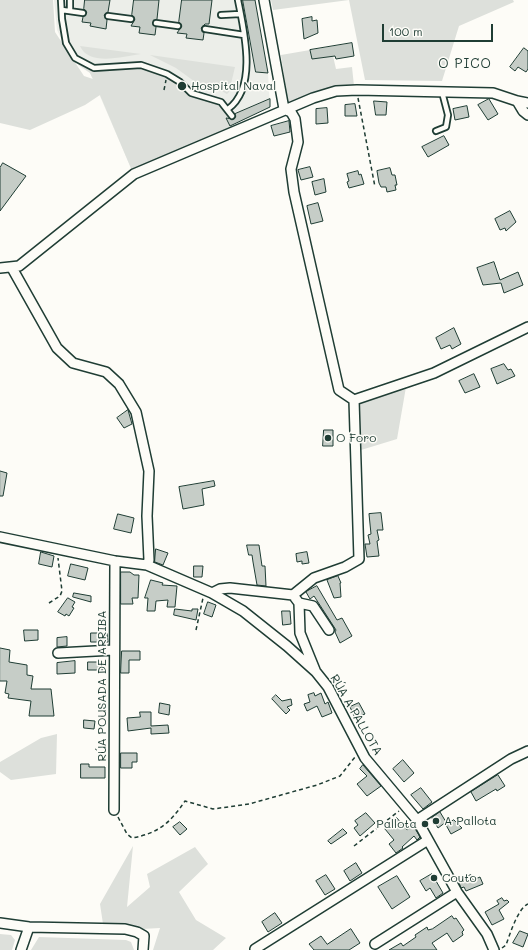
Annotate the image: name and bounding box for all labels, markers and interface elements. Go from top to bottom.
scale bar [384,16,495,42]
text: 100 m [389,23,423,39]
district label: O PICO [438,56,492,72]
place label: Hospital Naval [191,79,276,93]
marker: Hospital Naval [176,80,188,92]
place label: O Foro [336,431,376,445]
marker: O Foro [323,433,333,443]
street label: RÚA POUSADA DE ARRIBA [95,610,109,762]
street label: RÚA A PALLOTA [327,672,385,758]
place label: A Pallota [444,814,497,828]
marker: A Pallota [431,816,441,826]
place label: Pallota [376,817,417,831]
marker: Pallota [420,819,430,829]
place label: Couto [442,871,477,885]
marker: Couto [429,873,439,883]

